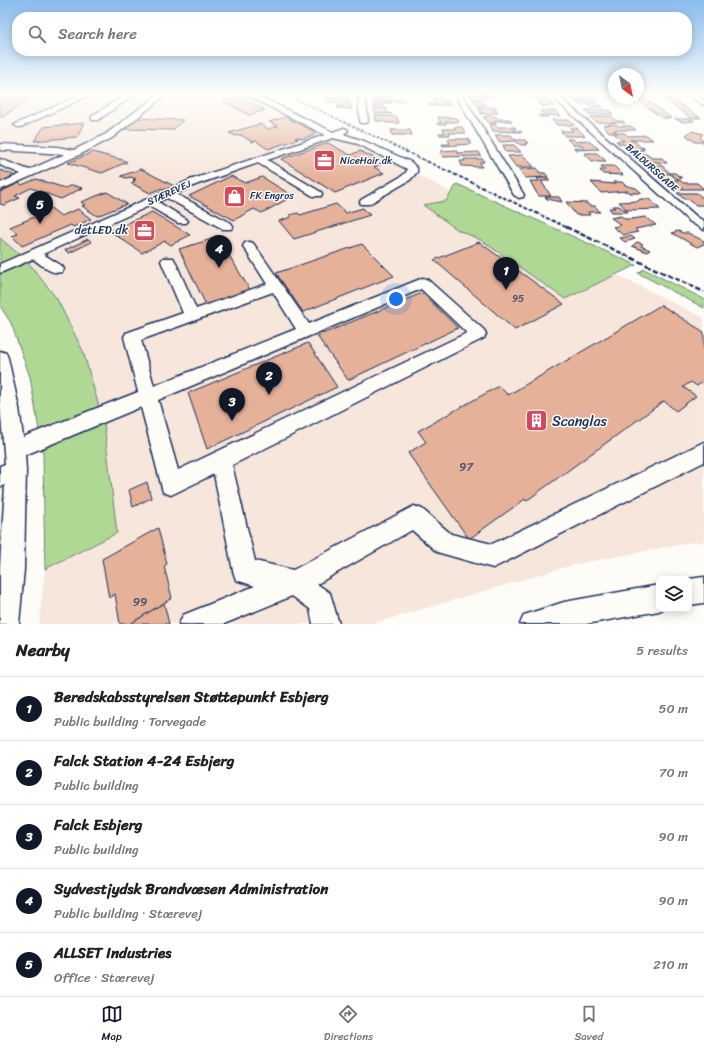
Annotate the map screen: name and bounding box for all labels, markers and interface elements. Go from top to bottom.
search box [12,12,692,56]
text: Search here [58,21,137,47]
icon: search [26,23,48,45]
north arrow [608,68,644,104]
street label: BALDURSGADE [621,139,684,198]
office icon: NiceHair.dk [311,148,337,174]
place label: NiceHair.dk [340,152,393,170]
street label: STÆREVEJ [144,175,194,211]
shop icon: FK Engros [222,183,248,209]
place label: FK Engros [250,187,294,205]
pin: 5 [27,191,53,224]
office icon: detLED.dk [131,217,157,243]
place label: detLED.dk [75,219,129,241]
pin: 4 [206,235,232,268]
pin: 1 [493,257,519,290]
your location [386,289,406,309]
house number: 95 [512,290,524,308]
pin: 2 [256,362,282,395]
pin: 3 [219,388,245,421]
building icon: Scanglas [523,408,549,434]
place label: Scanglas [552,409,607,434]
house number: 97 [459,456,474,478]
map controls [656,576,692,612]
button: layers [656,576,692,612]
house number: 99 [133,591,147,613]
text: Nearby [16,635,70,665]
text: 5 results [636,639,688,662]
text: Beredskabsstyrelsen Støttepunkt Esbjerg [54,684,329,710]
text: 1 [26,697,32,720]
text: 50 m [658,697,688,720]
text: Public building · Torvegade [54,710,206,733]
text: Falck Station 4-24 Esbjerg [54,748,234,774]
text: 2 [25,761,33,784]
text: 70 m [659,761,688,784]
text: Public building [54,774,139,797]
text: Falck Esbjerg [54,812,142,838]
text: 3 [25,825,33,848]
text: 90 m [658,825,688,848]
text: Public building [54,838,139,861]
text: Sydvestjydsk Brandvæsen Administration [54,876,328,902]
text: 4 [25,889,33,912]
text: 90 m [658,889,688,912]
text: Public building · Stærevej [54,902,202,925]
text: ALLSET Industries [54,940,171,966]
text: 5 [25,953,33,976]
text: 210 m [653,953,688,976]
text: Office · Stærevej [54,966,154,989]
tab: Map [101,1003,123,1046]
tab: Directions [324,1003,373,1046]
tab: Saved [574,1003,603,1046]

